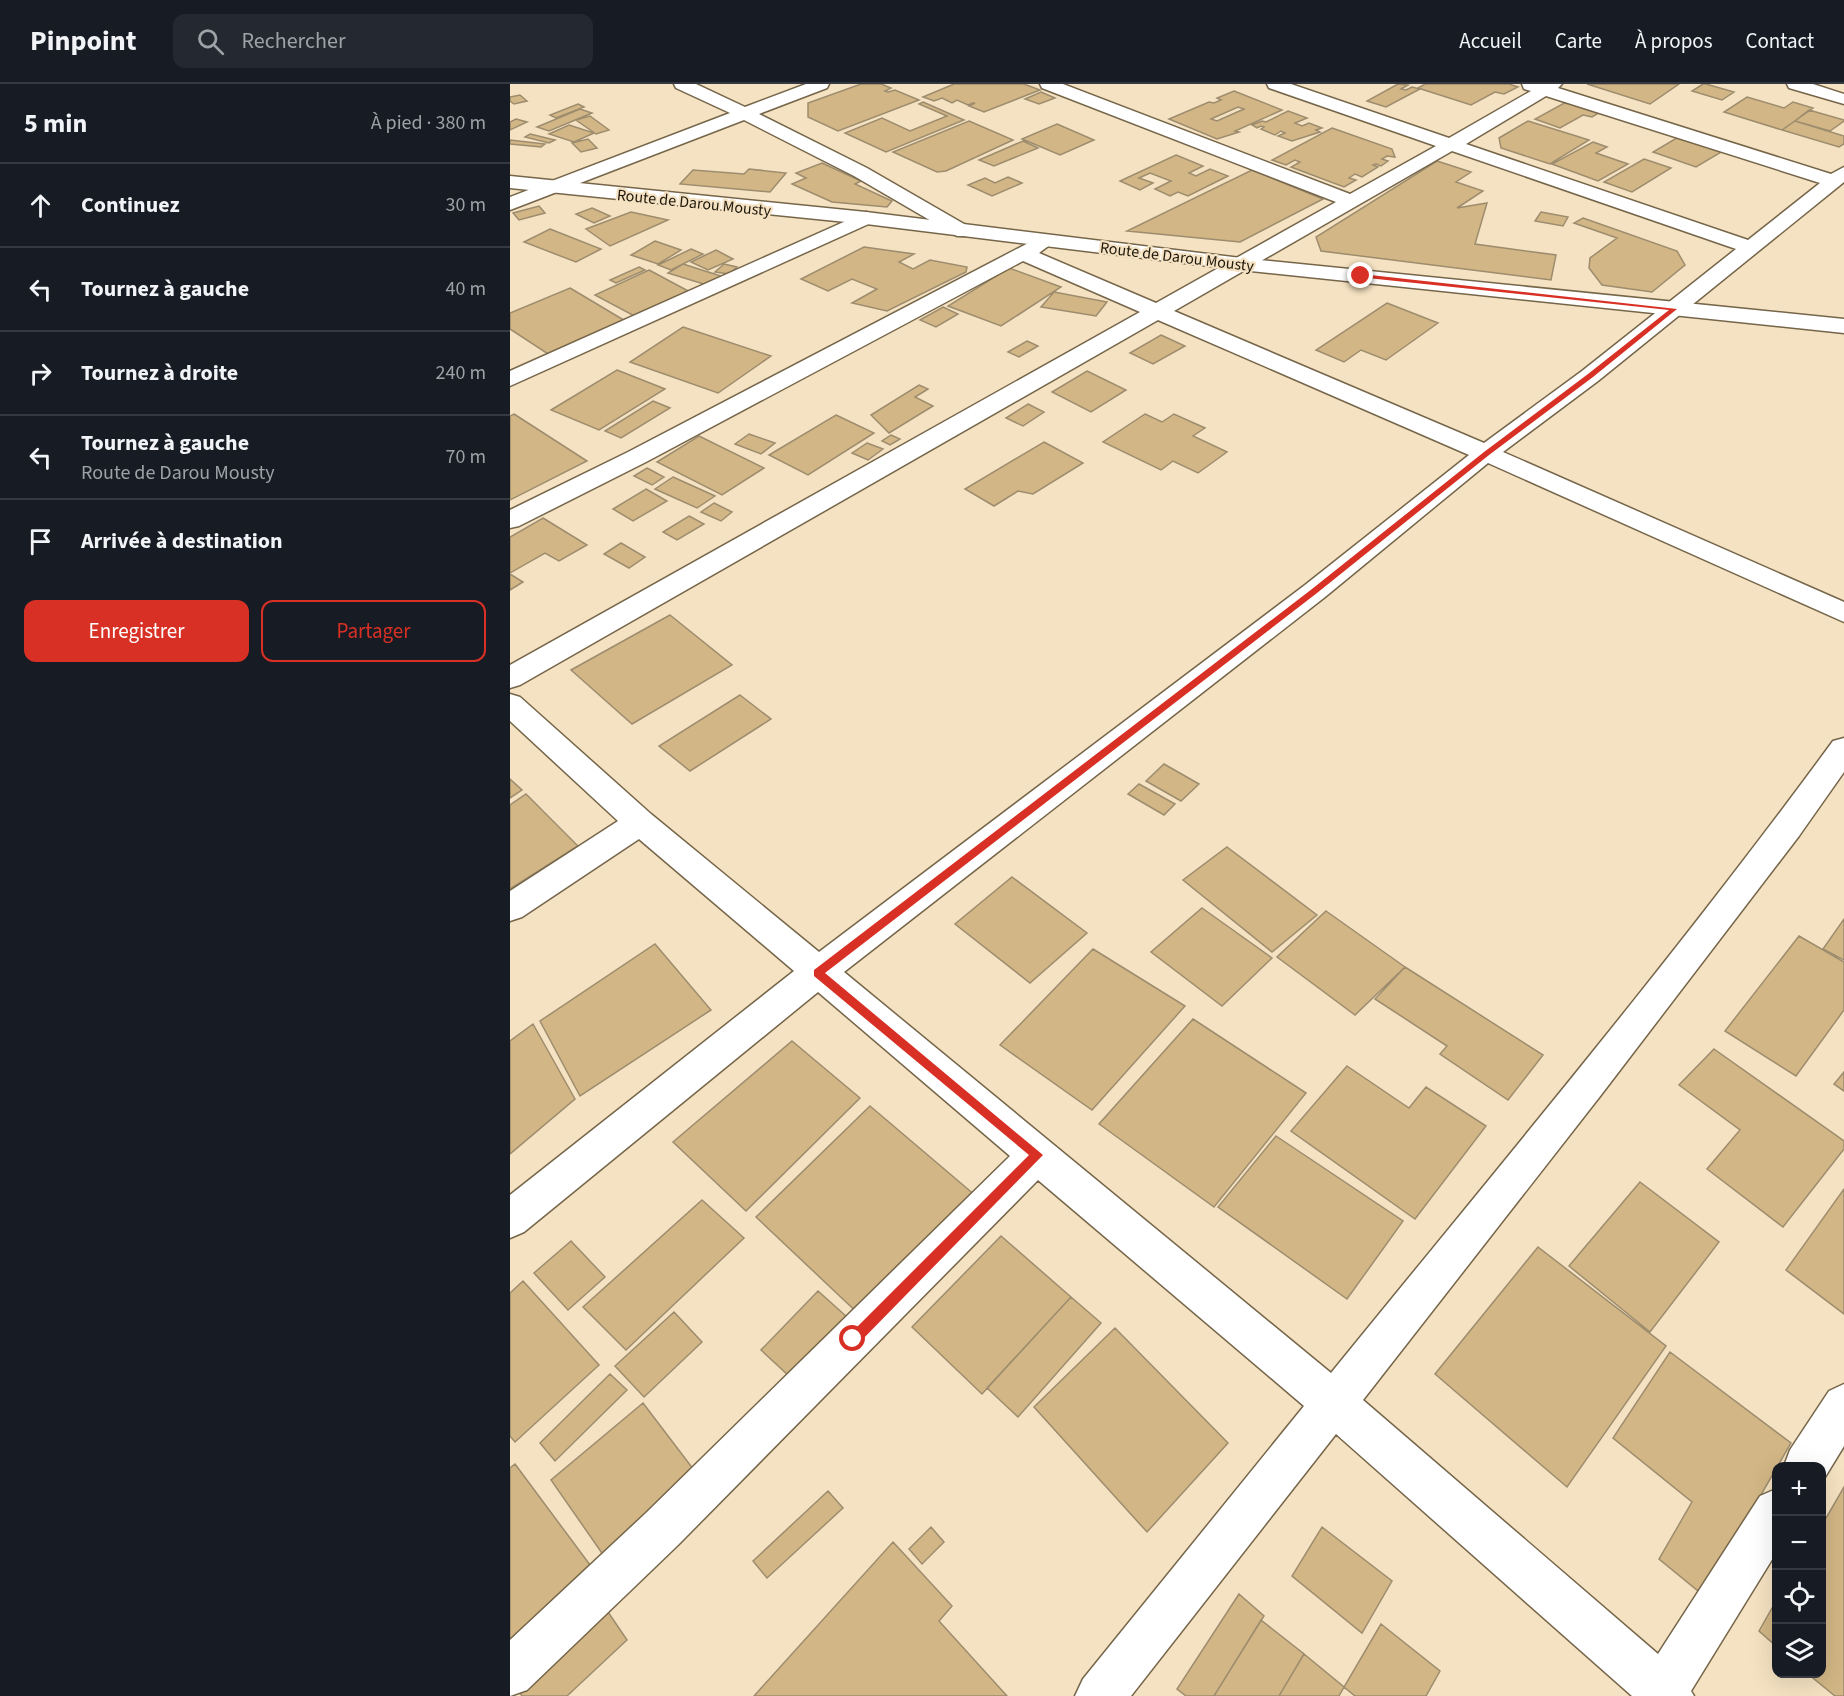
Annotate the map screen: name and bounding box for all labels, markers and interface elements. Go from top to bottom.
search box [173,14,593,68]
text: Pinpoint [30,21,137,61]
icon: search [194,25,227,58]
text: Rechercher [242,25,346,57]
text: Accueil [1459,26,1522,56]
text: Carte [1555,26,1602,56]
text: À propos [1635,26,1712,56]
text: Contact [1745,26,1814,56]
text: 5 min [24,105,87,142]
text: À pied · 380 m [371,109,486,137]
street label: Route de Darou Mousty [616,184,773,222]
icon: ahead [24,189,57,222]
text: Continuez [81,189,180,221]
text: 30 m [446,191,486,219]
street label: Route de Darou Mousty [1099,237,1256,277]
route end [1347,262,1373,288]
icon: left [24,273,57,306]
text: Tournez à gauche [81,273,249,305]
text: 40 m [446,275,486,303]
icon: right [24,357,57,390]
text: Tournez à droite [81,357,238,389]
text: 240 m [436,359,486,387]
text: Tournez à gauche [81,427,249,459]
icon: left [24,441,57,474]
text: 70 m [446,443,486,471]
text: Route de Darou Mousty [81,459,275,487]
icon: arrive [24,525,57,558]
text: Arrivée à destination [81,525,283,557]
button: Enregistrer [24,600,249,662]
button: Partager [261,600,486,662]
route start [839,1325,865,1351]
map controls [1772,1462,1826,1678]
button: + [1772,1462,1826,1516]
button: − [1772,1516,1826,1570]
button: locate [1772,1570,1826,1624]
button: layers [1772,1624,1826,1678]

